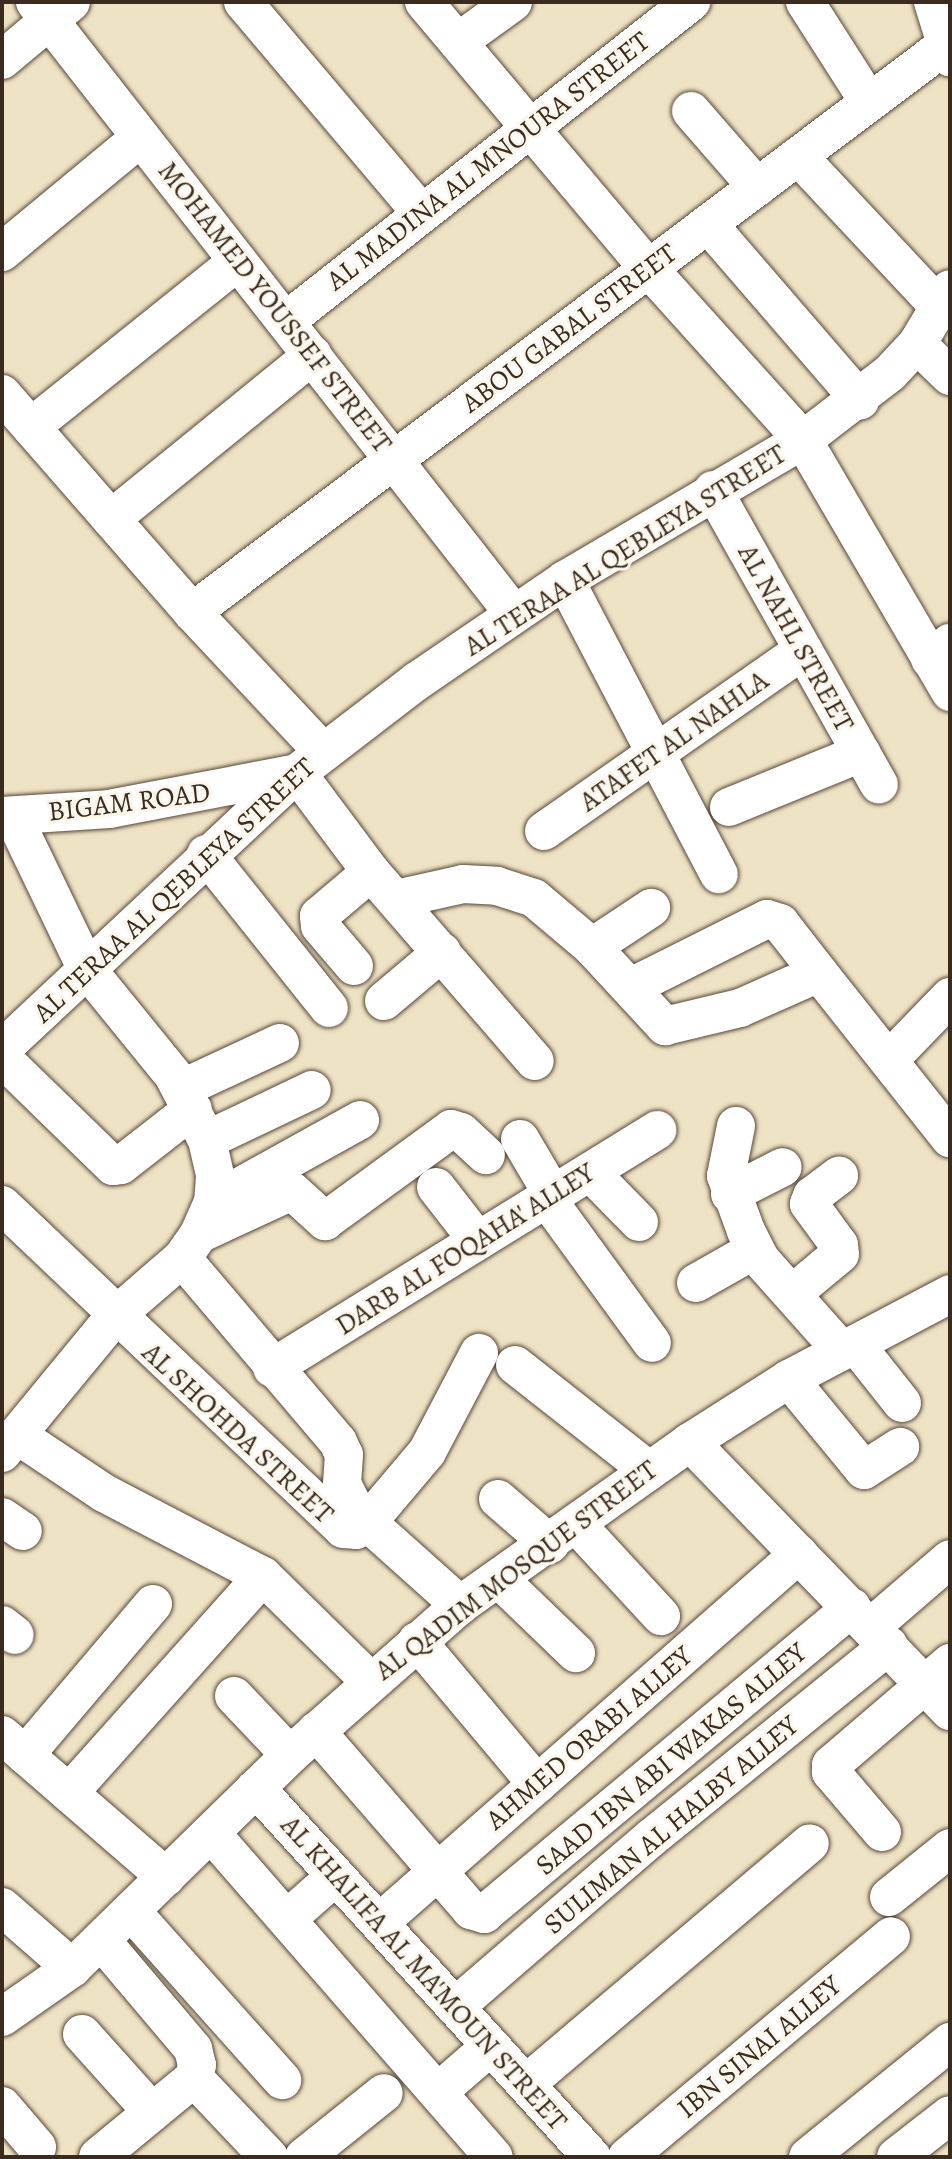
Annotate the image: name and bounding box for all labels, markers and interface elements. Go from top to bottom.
street label: AL MADINA AL MNOURA STREET [320,24,656,298]
street label: MOHAMED YOUSSEF STREET [151,155,399,459]
street label: ABOU GABAL STREET [455,236,683,420]
street label: AL TERAA AL QEBLEYA STREET [458,437,792,663]
street label: AL NAHL STREET [731,539,861,737]
street label: ATAFET AL NAHLA [573,663,775,819]
street label: AL TERAA AL QEBLEYA STREET [26,751,322,1029]
street label: BIGAM ROAD [46,775,212,829]
street label: DARB AL FOQAHA' ALLEY [329,1155,601,1343]
street label: AL SHOHDA STREET [135,1336,341,1530]
street label: AL QADIM MOSQUE STREET [368,1453,664,1687]
street label: SAAD IBN ABI WAKAS ALLEY [529,1636,813,1882]
street label: AHMED ORABI ALLEY [479,1639,699,1837]
street label: SULIMAN AL HALBY ALLEY [537,1709,805,1941]
street label: AL KHALIFA AL MA'MOUN STREET [274,1809,574,2137]
street label: IBN SINAI ALLEY [670,1969,848,2125]

